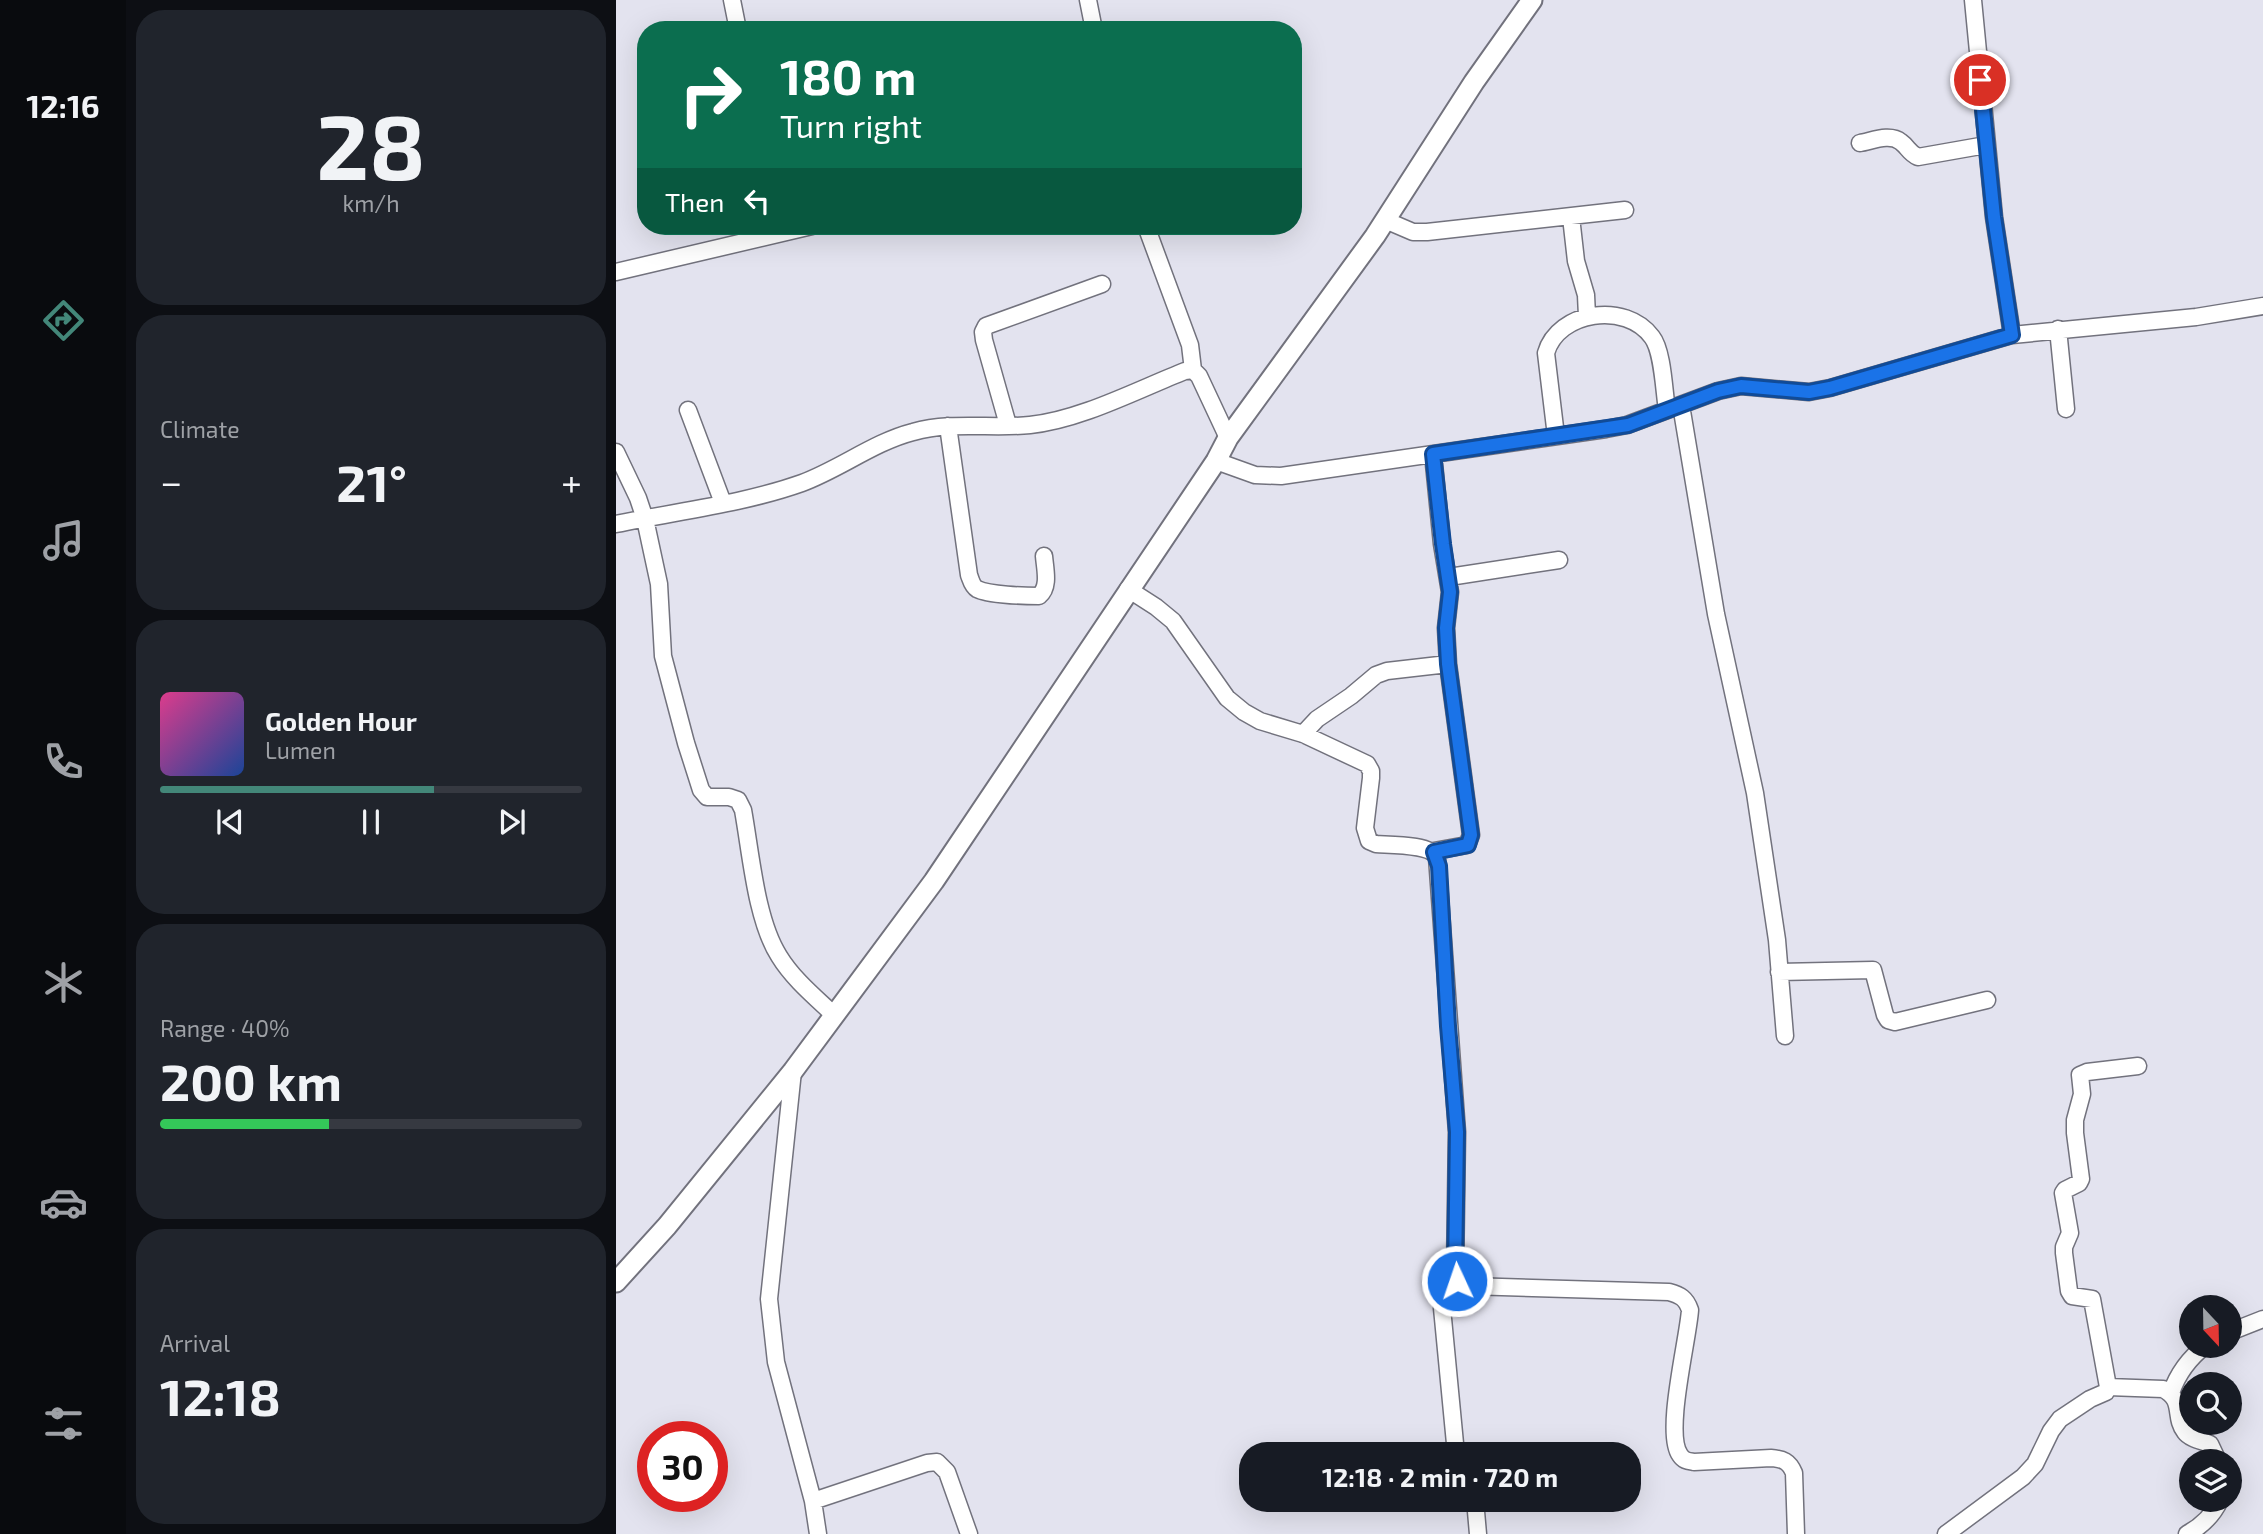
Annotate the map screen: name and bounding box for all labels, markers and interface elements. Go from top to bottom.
text: 180 m [780,46,916,105]
icon: right [665,49,756,140]
pin [1950,50,2010,110]
icon: arrive [1961,61,1999,99]
text: 12:16 [26,86,100,124]
text: 28 [316,89,426,198]
text: Turn right [780,106,922,144]
icon: left [738,182,776,220]
text: Then [665,186,724,217]
text: km/h [342,189,400,217]
icon: directions [39,296,88,345]
text: Climate [160,415,240,443]
text: 21° [336,450,407,512]
text: − [160,458,182,504]
text: + [561,458,582,504]
icon: music [39,516,88,565]
text: Golden Hour [265,705,417,736]
text: Lumen [265,736,336,764]
icon: phone [39,737,88,786]
icon: previous [211,803,249,841]
icon: pause [352,803,390,841]
icon: next [493,803,531,841]
icon: climate [39,958,88,1007]
text: Range · 40% [160,1014,290,1042]
text: 200 km [160,1049,342,1111]
icon: car [39,1178,88,1227]
position arrow [1420,1244,1494,1318]
north arrow [2179,1295,2242,1358]
map controls [2179,1295,2242,1512]
text: Arrival [160,1329,230,1357]
text: 12:18 [160,1364,281,1426]
button: search [2179,1372,2242,1435]
icon: filters [39,1399,88,1448]
speed limit sign: 30 [637,1421,728,1512]
button: layers [2179,1449,2242,1512]
text: 12:18 · 2 min · 720 m [1322,1461,1558,1492]

